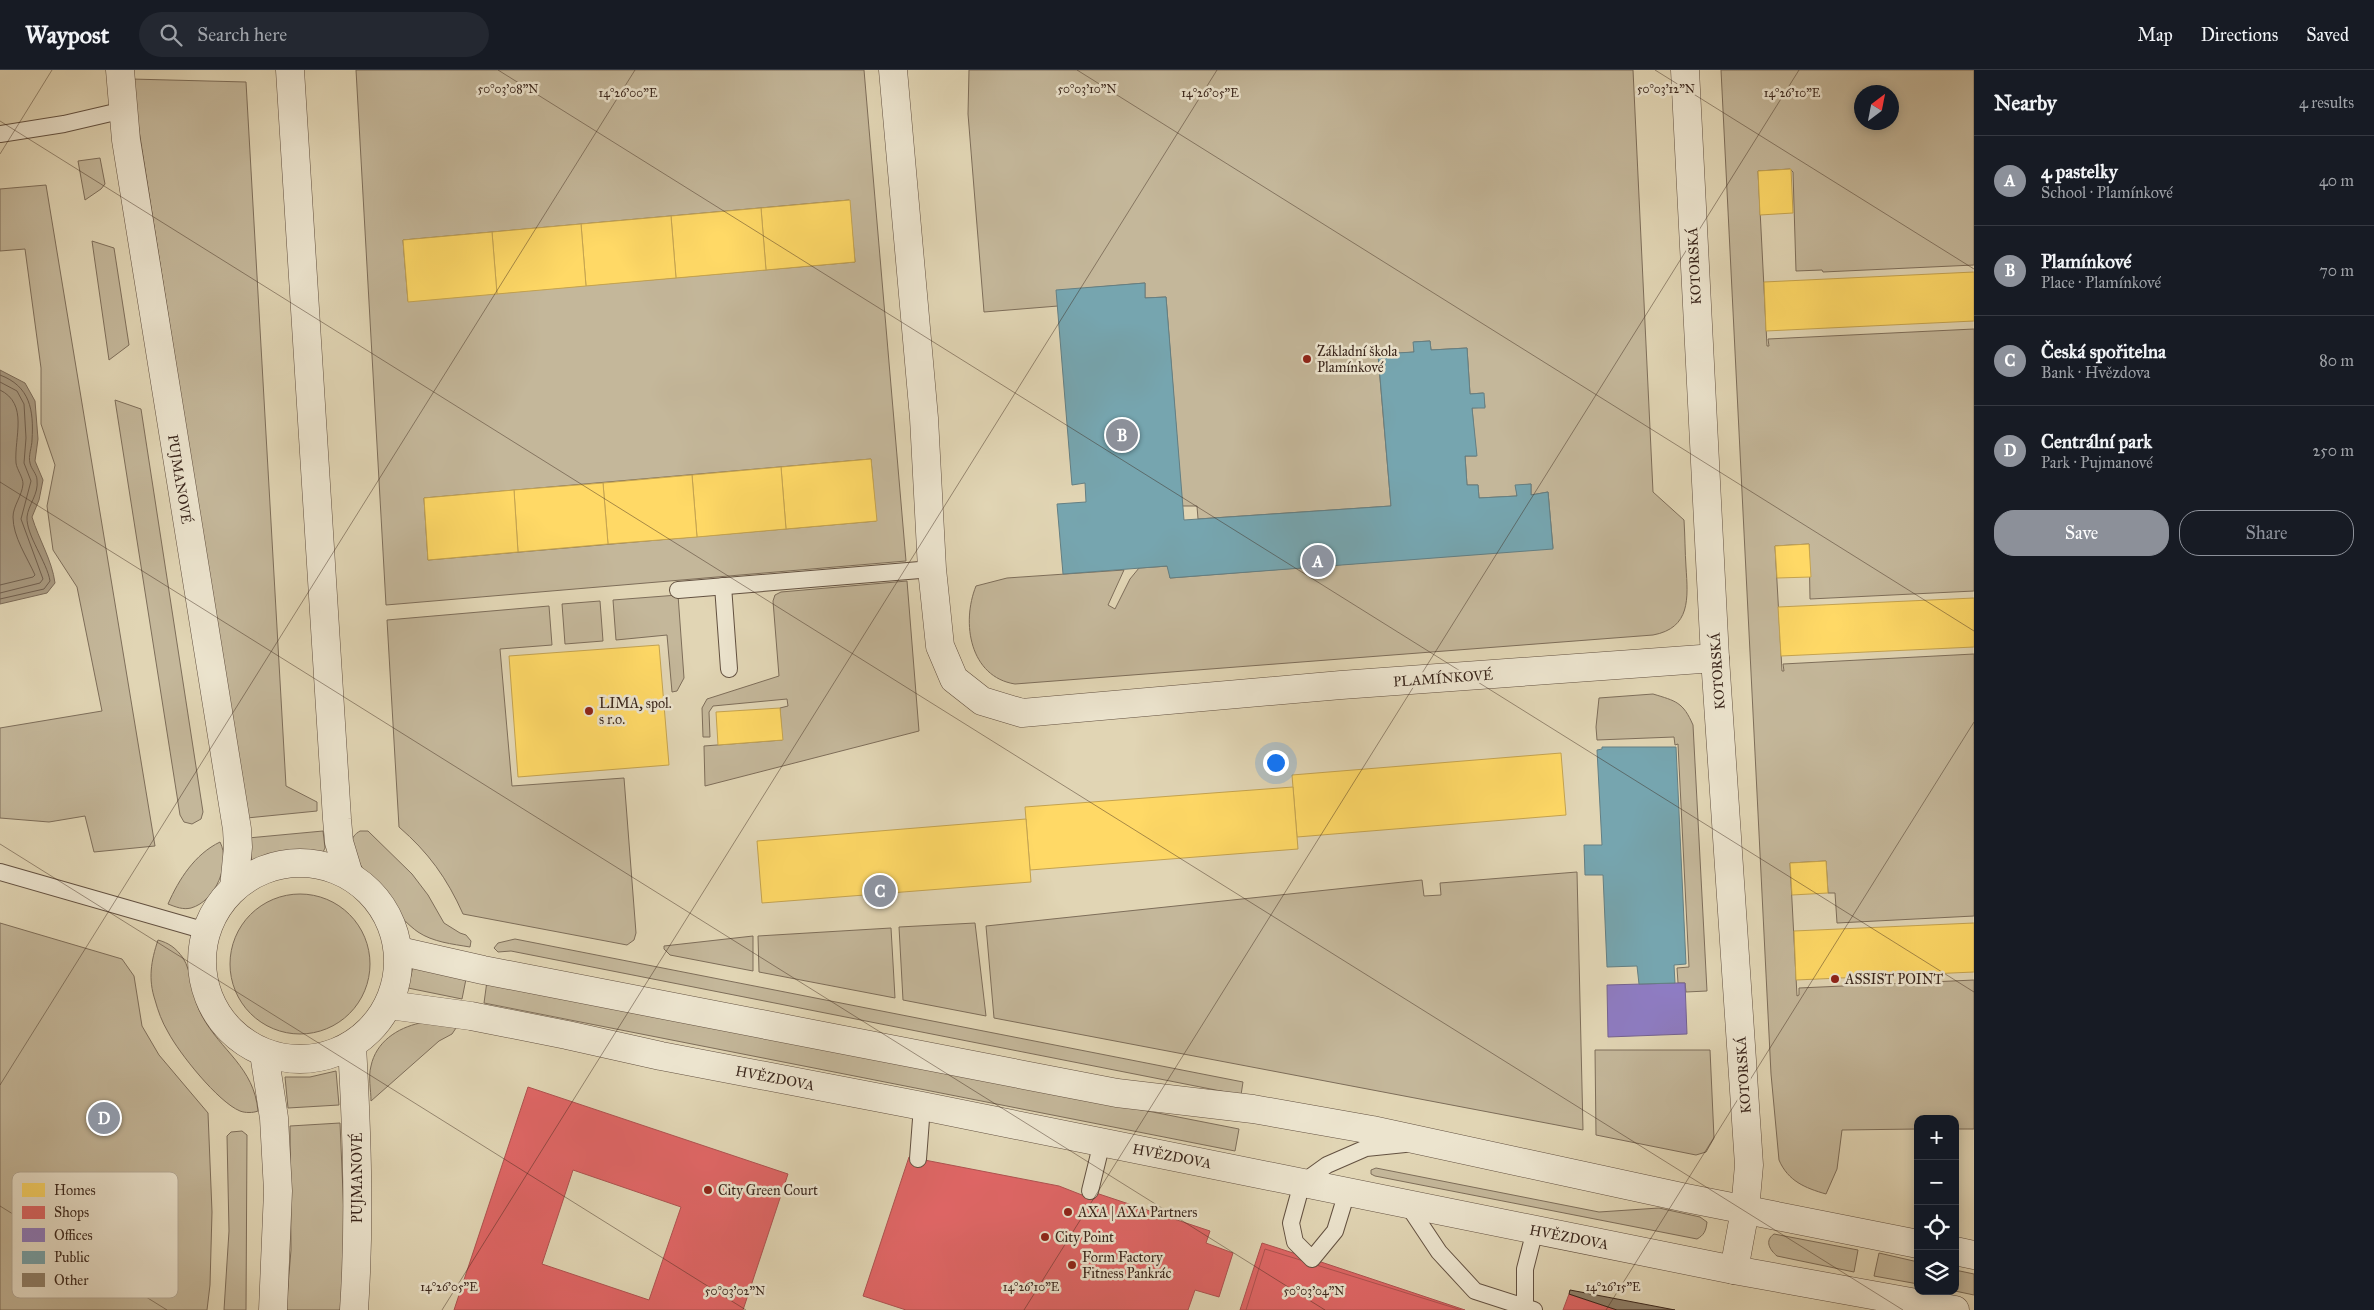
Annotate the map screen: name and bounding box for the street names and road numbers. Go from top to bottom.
street label: KOTORSKÁ [1682,226,1705,305]
street label: PUJMANOVÉ [163,433,197,525]
street label: KOTORSKÁ [1704,631,1729,710]
street label: PLAMÍNKOVÉ [1392,665,1494,690]
street label: KOTORSKÁ [1730,1035,1755,1114]
street label: HVĚZDOVA [734,1062,817,1095]
street label: PUJMANOVÉ [347,1133,367,1223]
street label: HVĚZDOVA [1131,1140,1214,1173]
street label: HVĚZDOVA [1528,1221,1611,1254]

